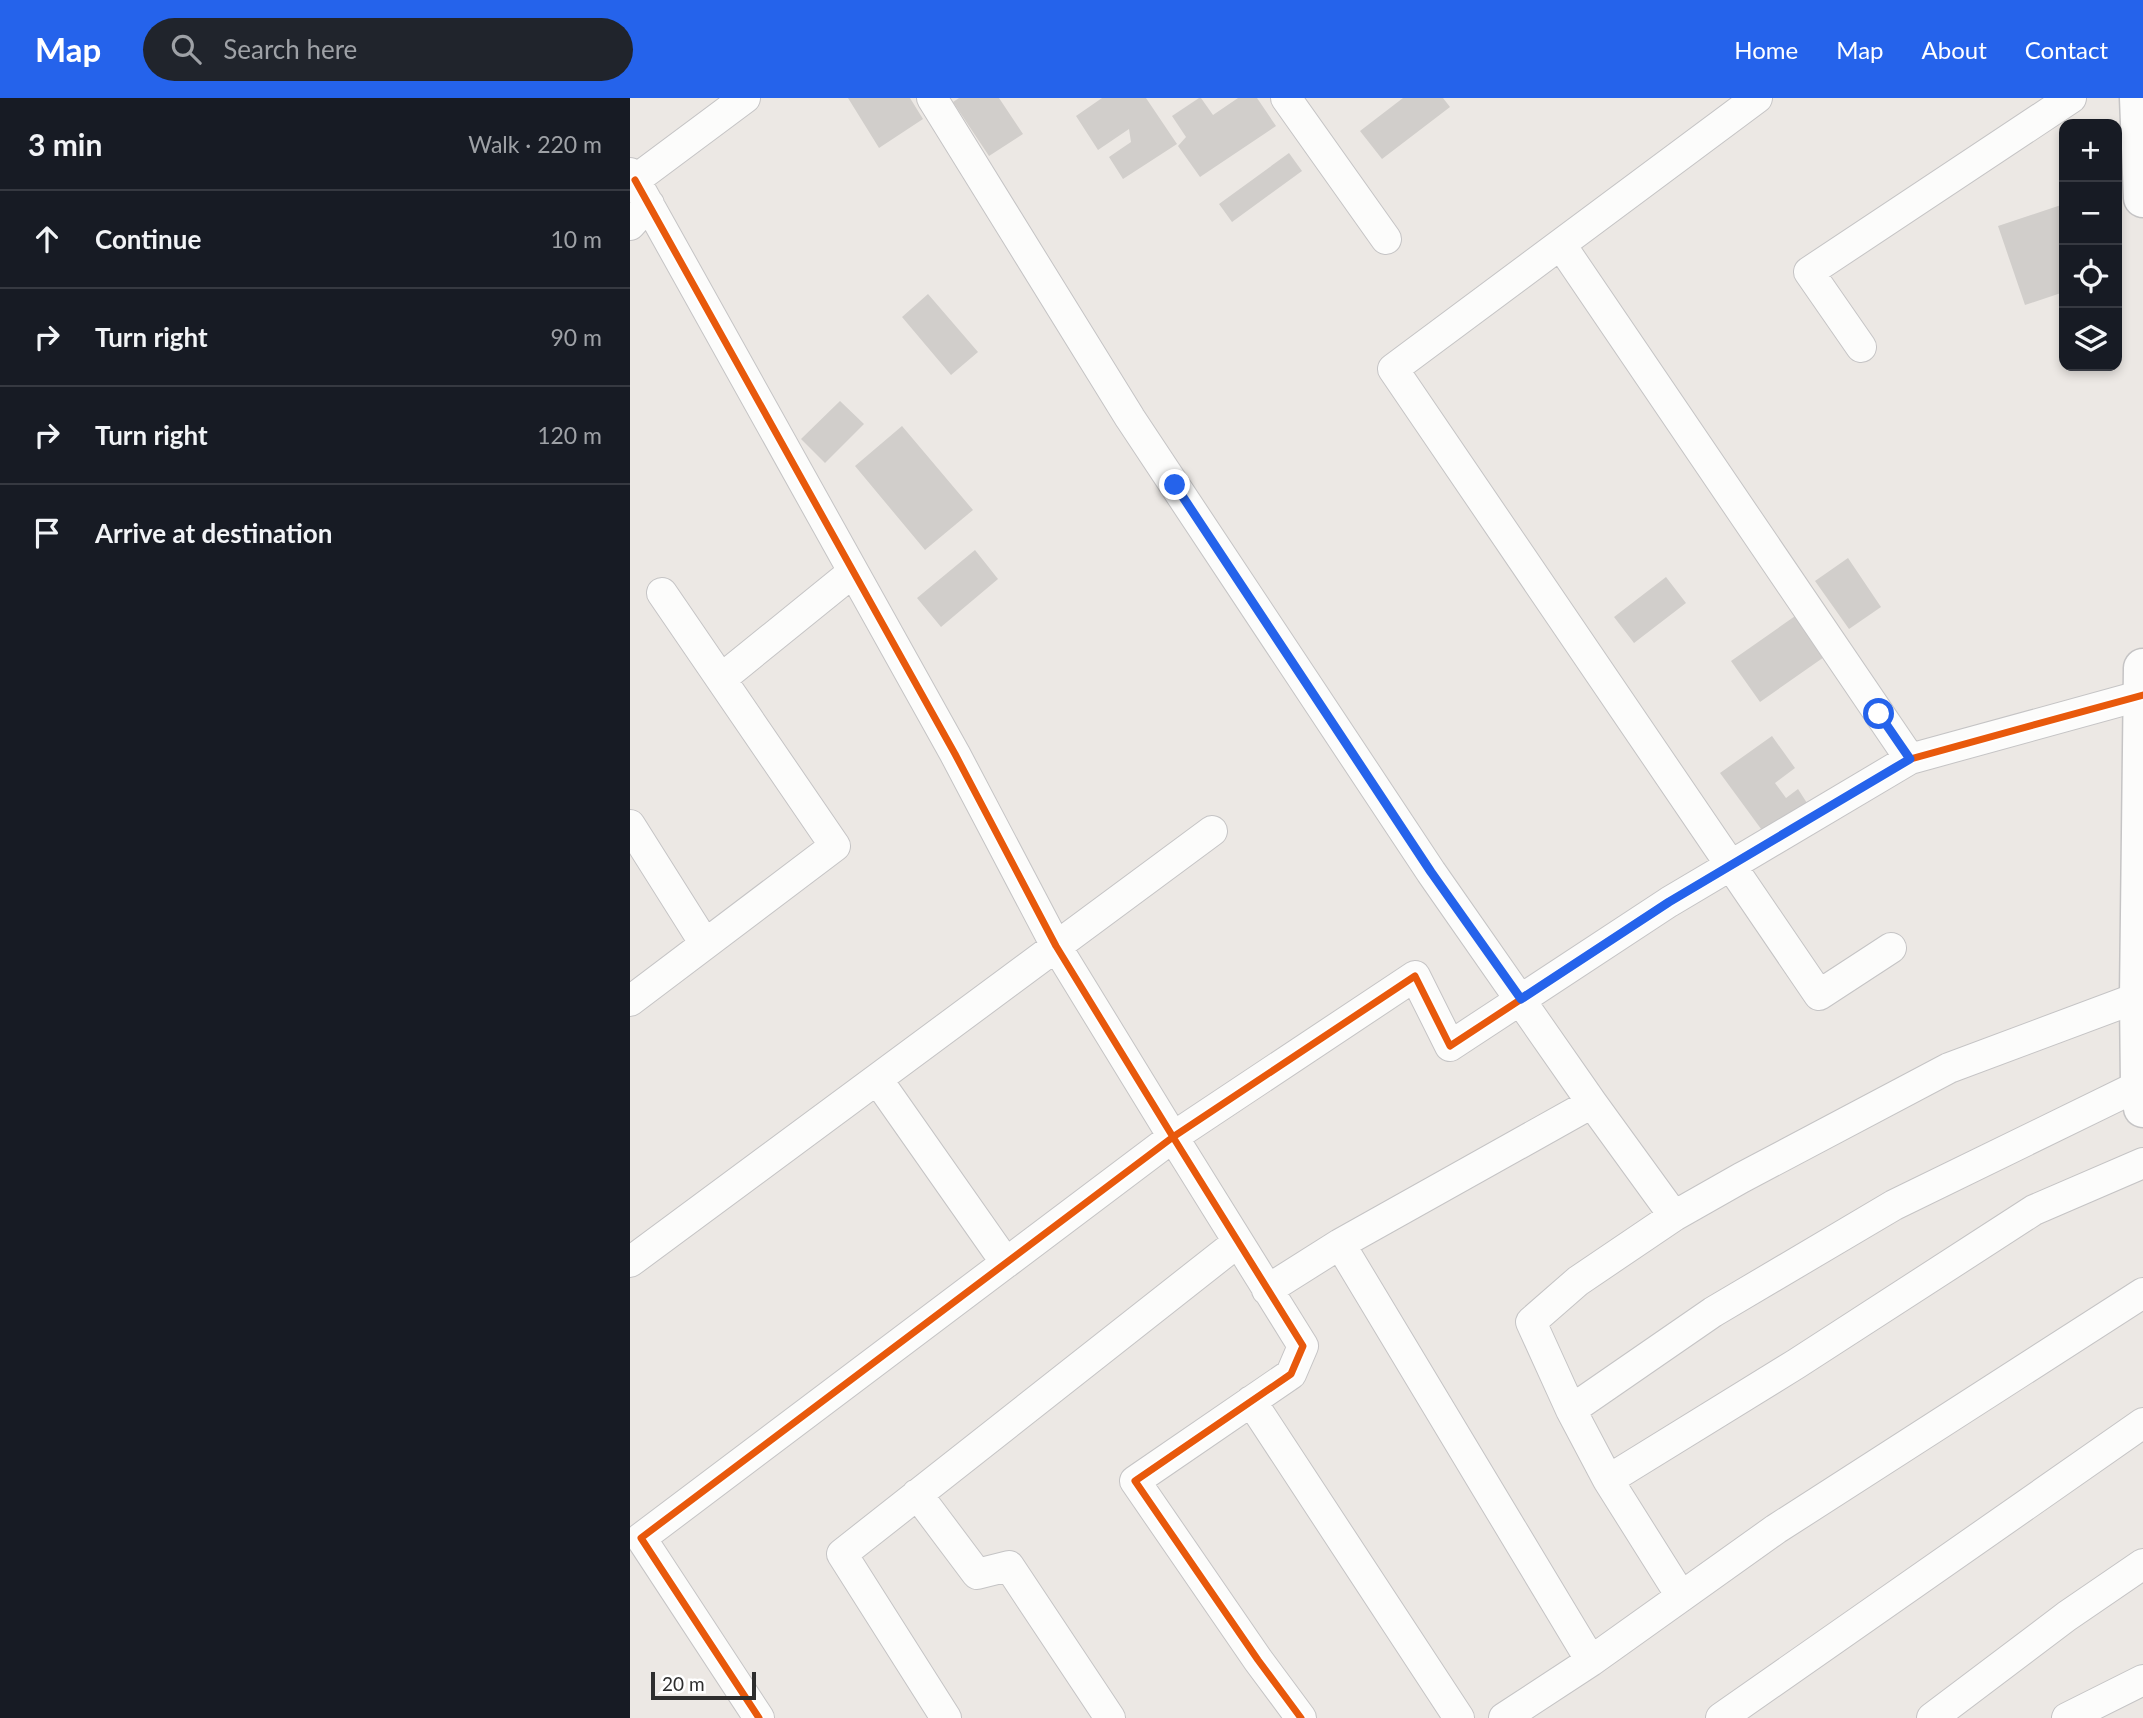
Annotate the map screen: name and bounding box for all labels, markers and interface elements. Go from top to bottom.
search box [143,18,633,81]
text: Map [35,29,101,69]
icon: search [167,30,205,68]
text: Search here [223,33,357,65]
text: Home [1734,35,1798,64]
text: Map [1836,35,1884,64]
text: About [1922,35,1987,64]
text: Contact [2025,35,2108,64]
map controls [2059,119,2122,371]
button: + [2059,119,2122,182]
text: 3 min [28,126,102,162]
text: Walk · 220 m [468,130,602,158]
button: − [2059,182,2122,245]
icon: ahead [28,220,66,258]
text: Continue [95,223,201,255]
text: 10 m [551,225,602,253]
button: locate [2059,245,2122,308]
button: layers [2059,308,2122,371]
icon: right [28,318,66,356]
text: Turn right [95,321,208,353]
text: 90 m [551,323,602,351]
icon: right [28,416,66,454]
text: Turn right [95,419,208,451]
text: 120 m [537,421,602,449]
route end [1159,469,1190,500]
icon: arrive [28,514,66,552]
text: Arrive at destination [95,517,332,549]
route start [1863,698,1894,729]
scale bar [651,1669,756,1701]
text: 20 m [662,1672,705,1695]

